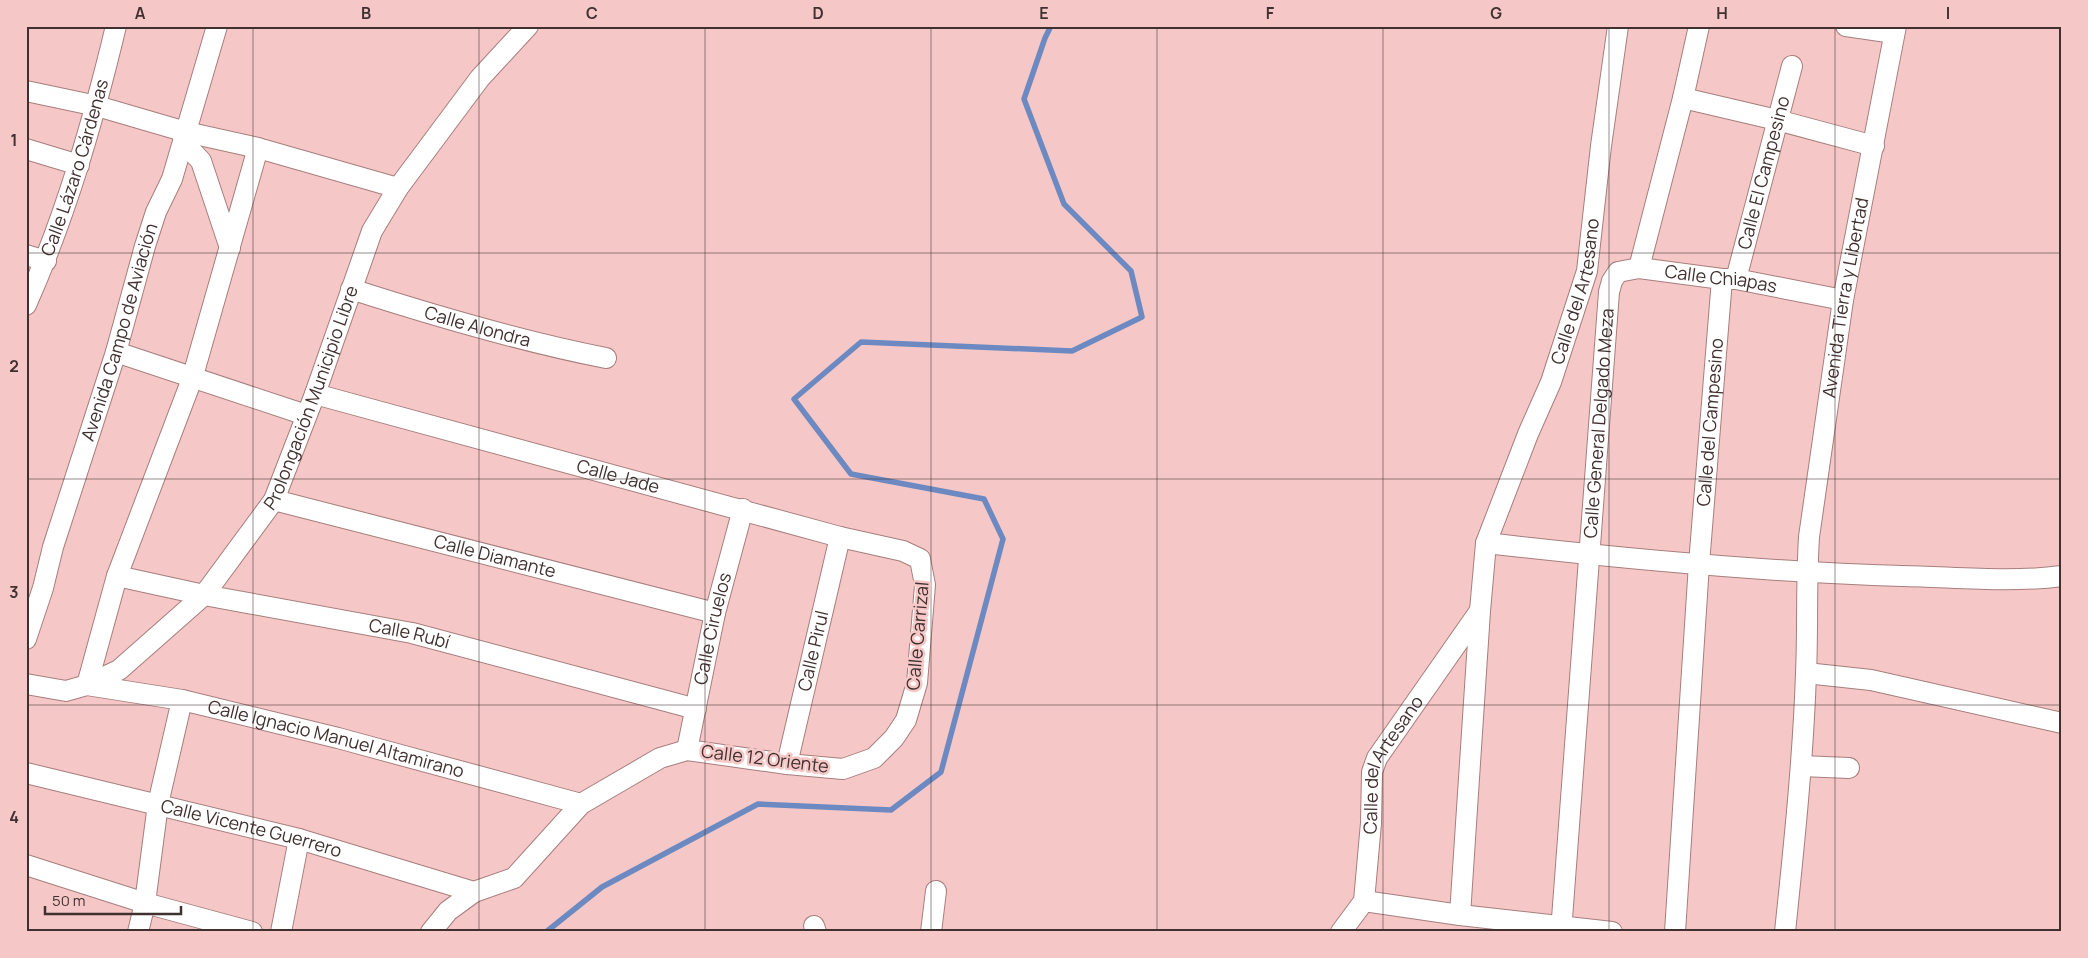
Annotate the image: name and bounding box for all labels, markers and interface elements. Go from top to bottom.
text: A [135,2,146,24]
text: B [361,2,371,24]
text: C [586,2,598,24]
text: D [812,2,824,24]
text: E [1039,2,1049,24]
text: F [1266,2,1275,24]
text: G [1490,2,1502,24]
text: H [1716,2,1728,24]
text: I [1946,2,1950,24]
street label: Calle Lázaro Cárdenas [35,76,113,259]
street label: Calle El Campesino [1731,93,1795,252]
text: 1 [10,129,18,151]
street label: Avenida Tierra y Libertad [1816,195,1874,399]
street label: Calle del Artesano [1545,217,1604,367]
street label: Avenida Campo de Aviación [75,220,163,444]
street label: Calle Chiapas [1663,259,1779,298]
street label: Prolongación Municipio Libre [258,282,363,515]
street label: Calle Alondra [422,300,533,352]
street label: Calle General Delgado Meza [1578,307,1619,539]
street label: Calle del Campesino [1691,337,1728,507]
text: 2 [9,355,19,377]
street label: Calle Jade [574,453,662,498]
street label: Calle Diamante [432,528,559,583]
street label: Calle Ciruelos [688,570,736,687]
text: 3 [9,581,19,603]
street label: Calle Carrizal [900,581,934,691]
street label: Calle Pirul [791,608,833,693]
street label: Calle Rubí [367,612,453,654]
street label: Calle del Artesano [1357,690,1428,835]
street label: Calle Ignacio Manuel Altamirano [205,694,467,783]
street label: Calle 12 Oriente [700,738,830,778]
street label: Calle Vicente Guerrero [158,793,345,862]
text: 4 [9,806,19,828]
scale bar [45,883,181,915]
text: 50 m [52,890,86,911]

